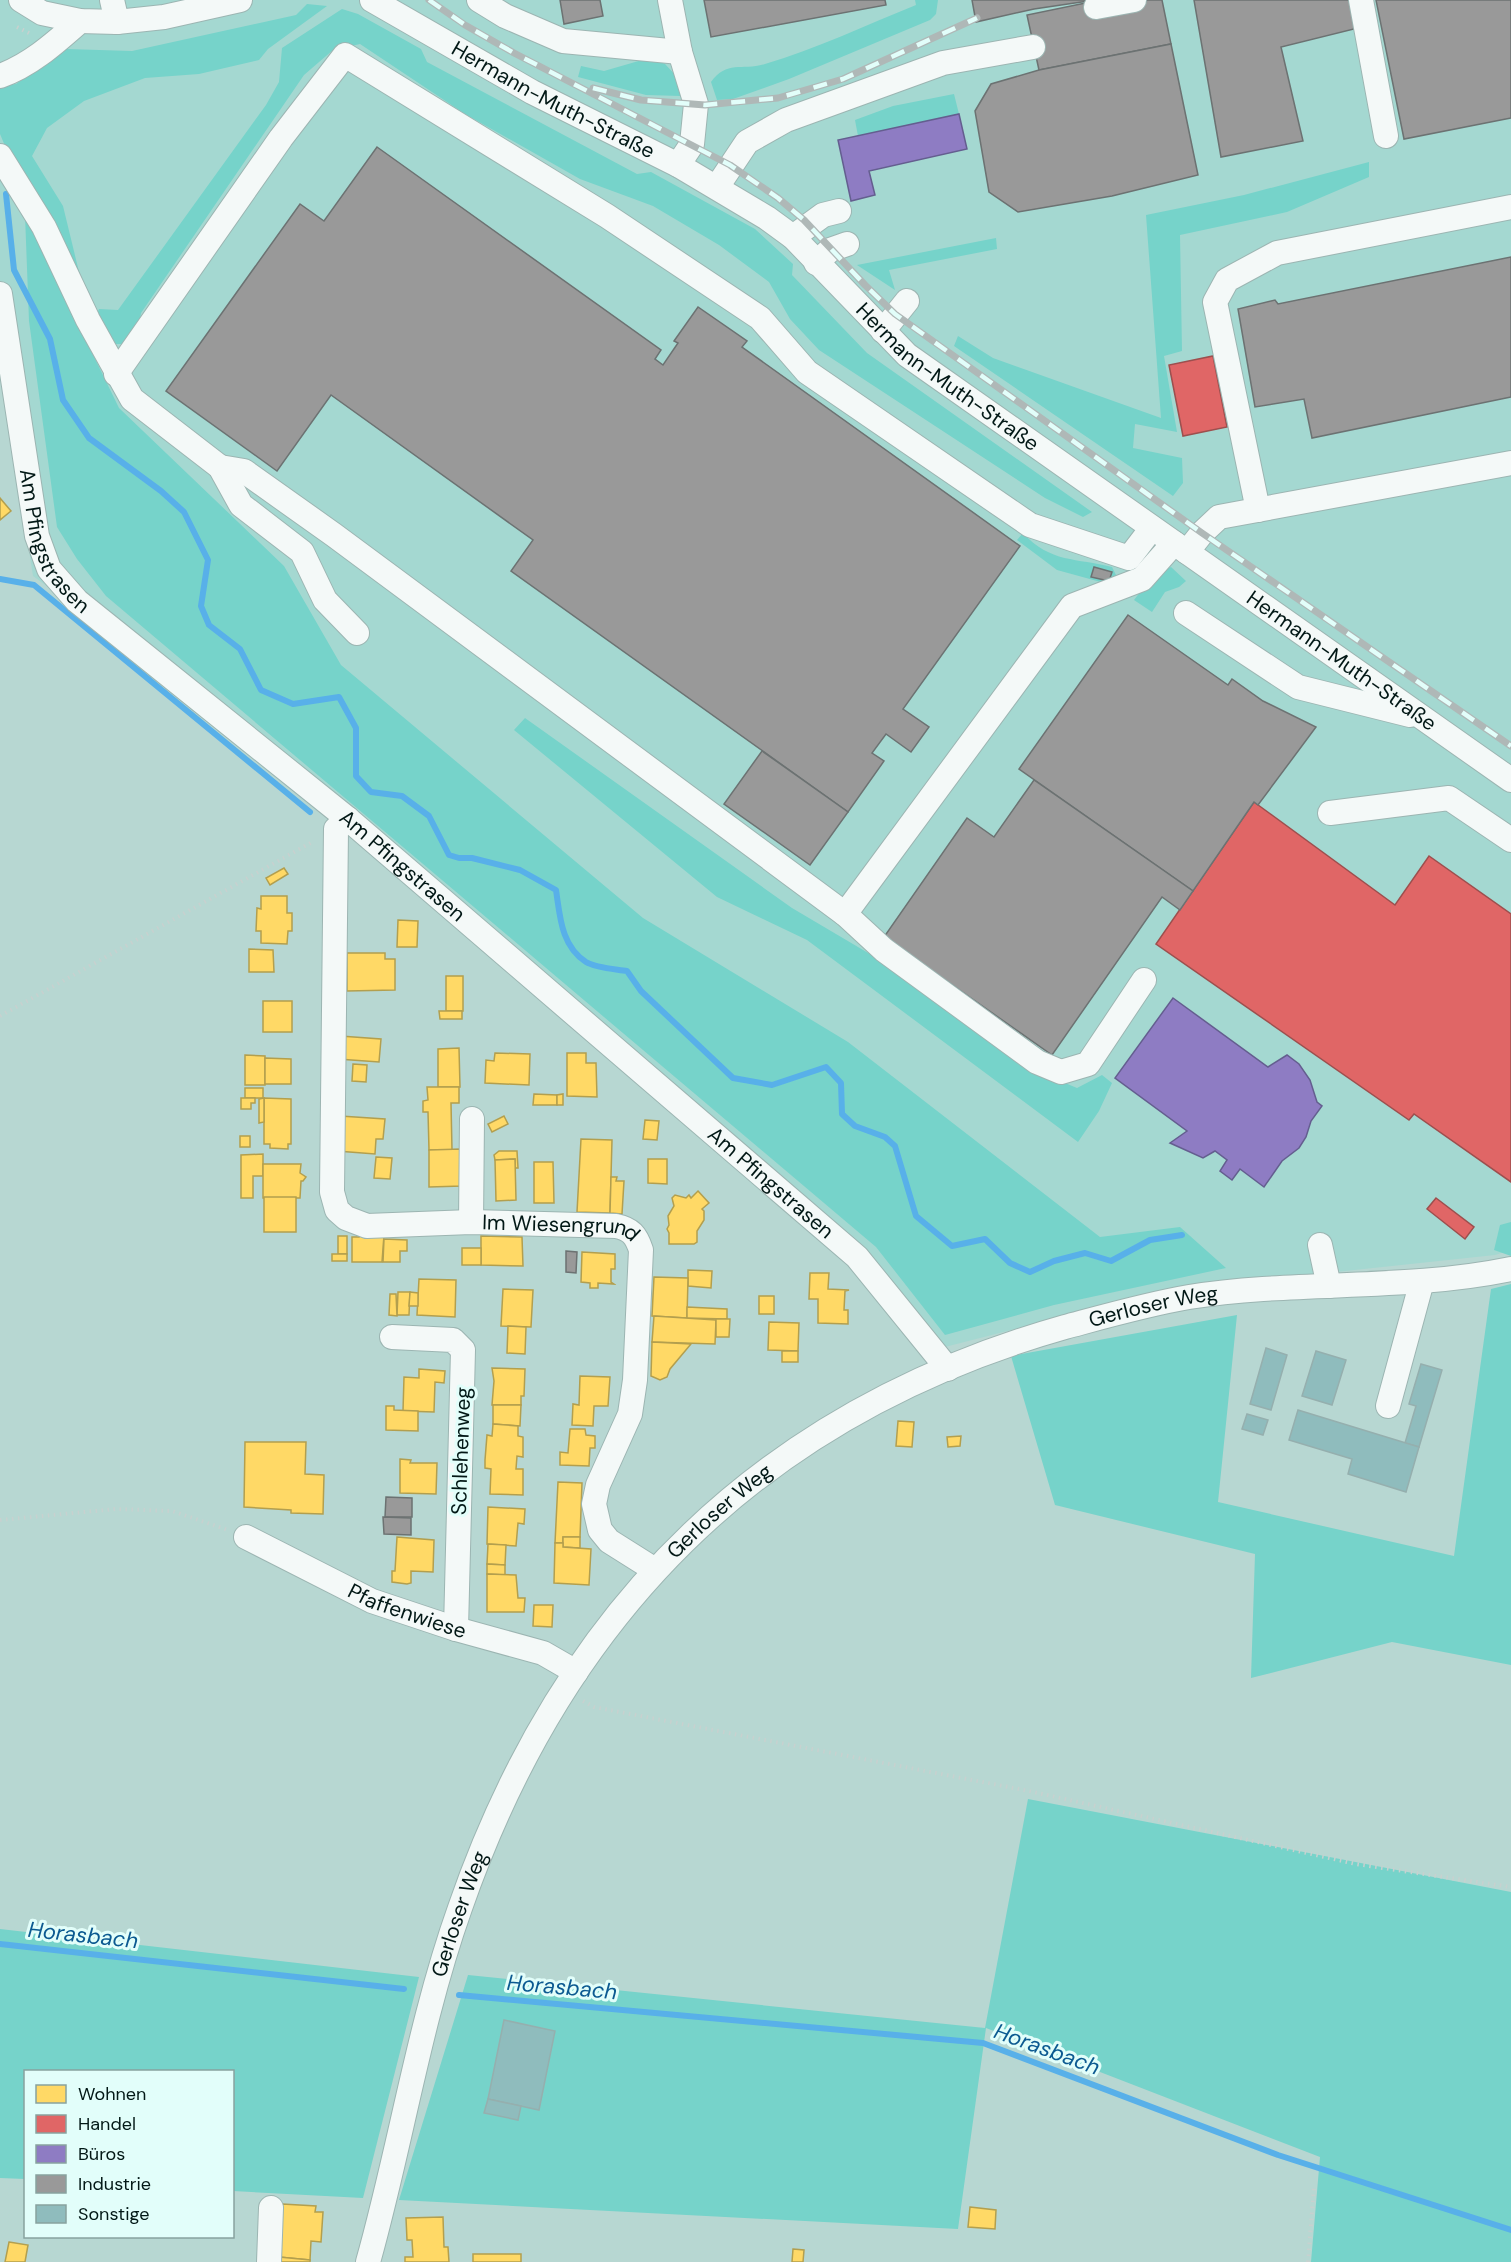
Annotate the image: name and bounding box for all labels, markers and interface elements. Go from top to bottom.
street label: Hermann-Muth-Straße [446,35,660,165]
street label: Hermann-Muth-Straße [850,297,1045,458]
street label: Am Pfingstrasen [13,467,96,620]
street label: Hermann-Muth-Straße [1241,584,1442,737]
street label: Am Pfingstrasen [334,804,471,928]
street label: Am Pfingstrasen [702,1121,840,1245]
street label: Im Wiesengrund [482,1208,646,1248]
street label: Gerloser Weg [1086,1279,1220,1334]
street label: Schlehenweg [445,1386,477,1516]
street label: Gerloser Weg [661,1457,778,1565]
street label: Pfaffenwiese [343,1577,469,1645]
street label: Gerloser Weg [425,1846,494,1980]
water label: Horasbach [26,1915,140,1955]
water label: Horasbach [506,1968,618,2006]
water label: Horasbach [990,2016,1104,2082]
legend [24,2070,234,2238]
text: Wohnen [78,2082,146,2106]
text: Handel [78,2112,136,2136]
text: Büros [78,2142,125,2166]
text: Industrie [78,2172,151,2196]
text: Sonstige [78,2202,149,2226]

